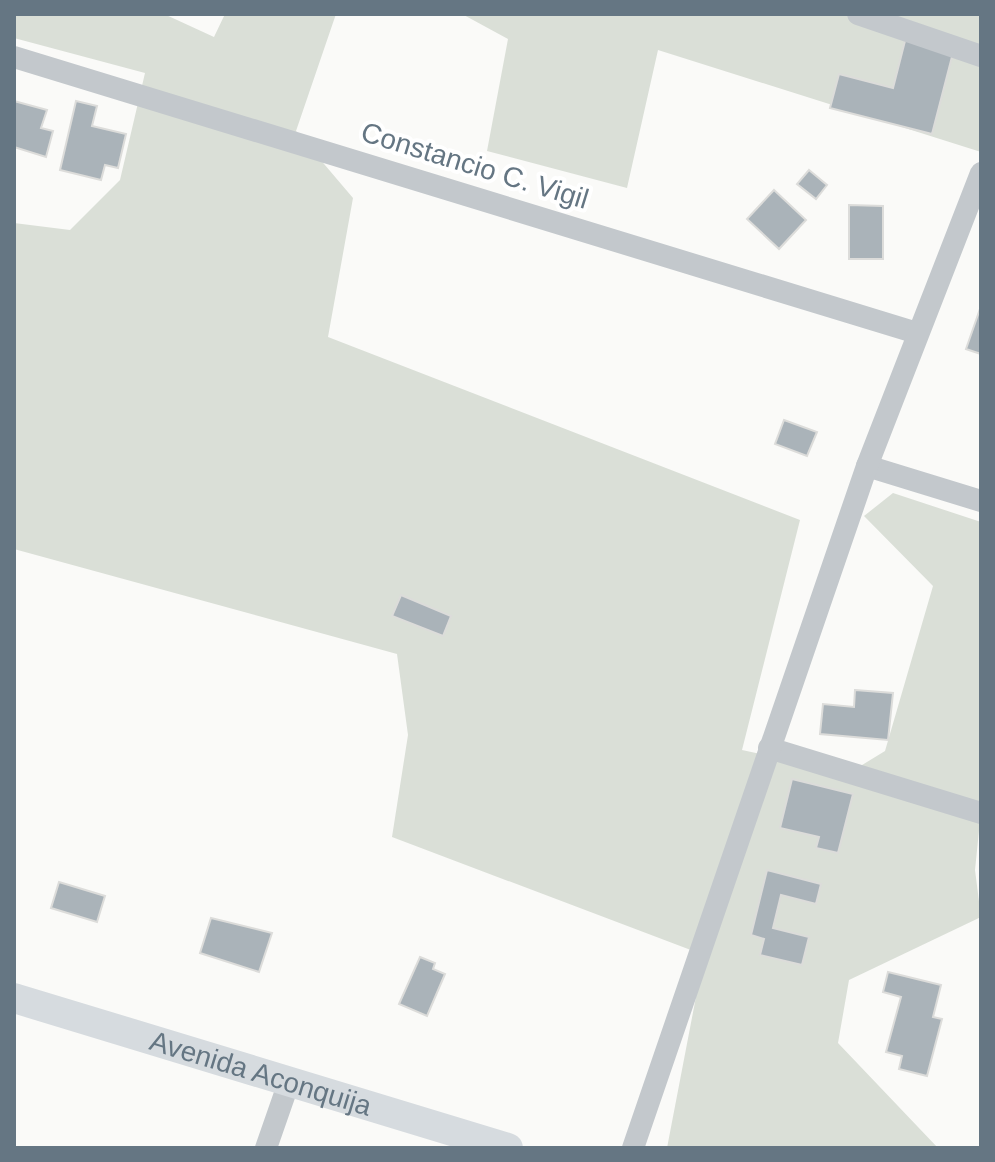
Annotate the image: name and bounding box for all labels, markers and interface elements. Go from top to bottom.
street label: Constancio C. Vigil [357,116,592,215]
street label: Avenida Aconquija [146,1025,376,1122]

